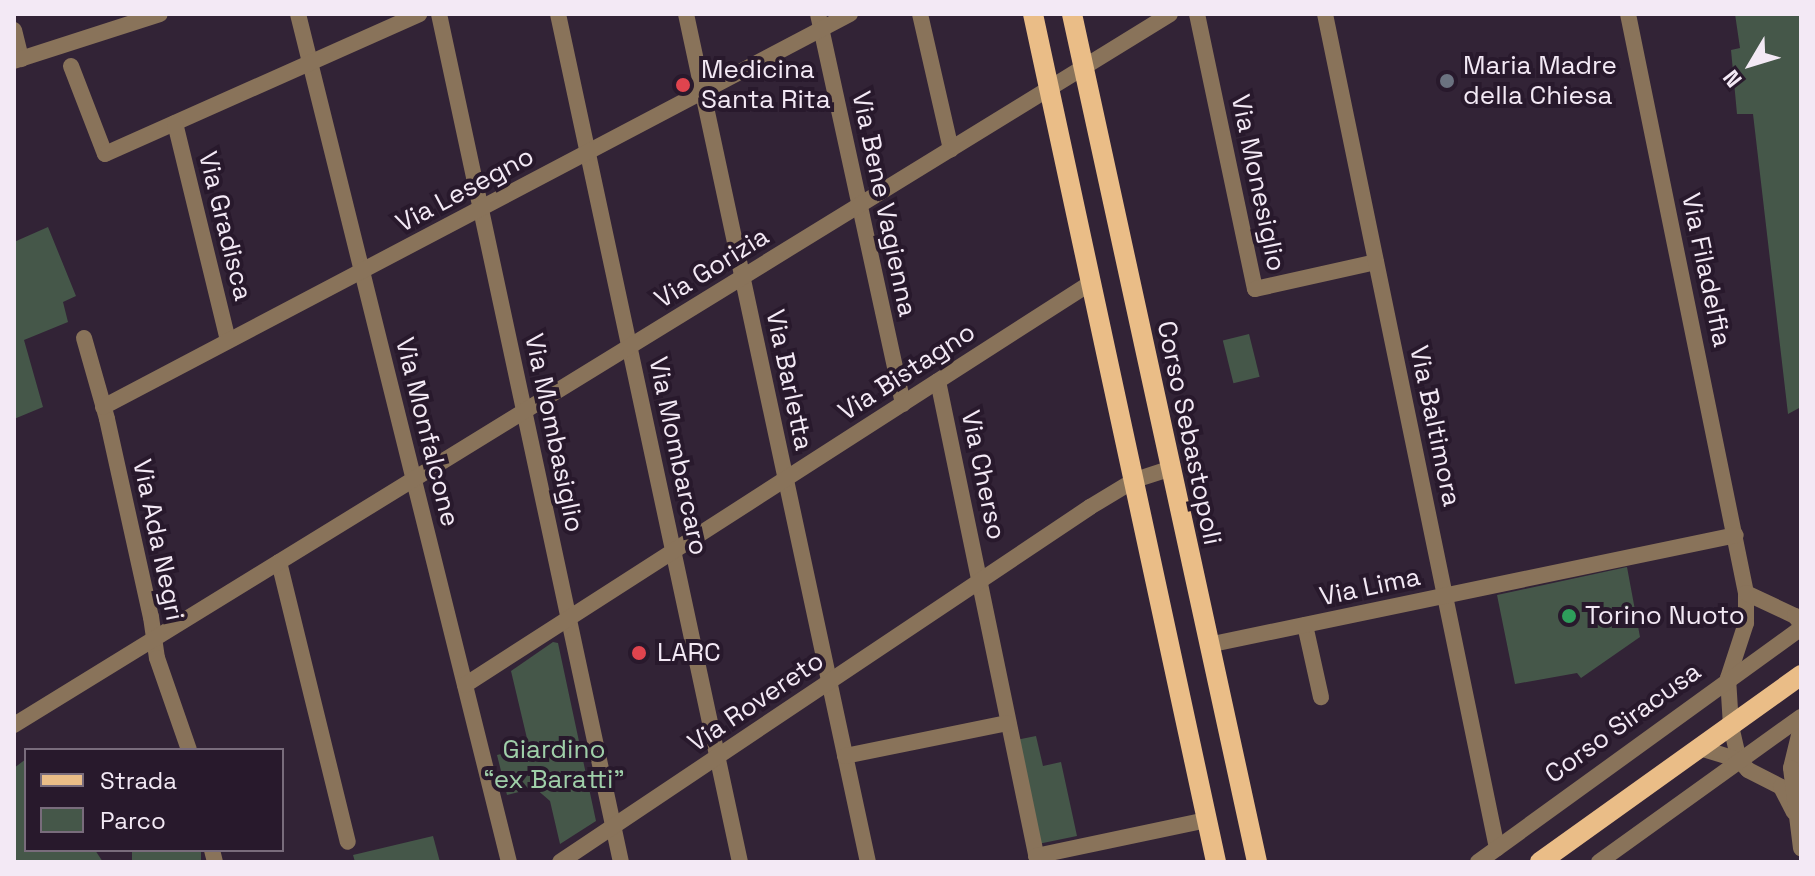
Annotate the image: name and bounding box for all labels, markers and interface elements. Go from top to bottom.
north arrow [1711,24,1791,104]
place label: Maria Madre della Chiesa [1463,50,1617,112]
place label: Medicina Santa Rita [701,54,831,116]
text: N [1717,64,1748,93]
marker: Maria Madre della Chiesa [1438,72,1456,90]
marker: Medicina Santa Rita [672,74,694,96]
street label: Via Bene Vagienna [845,88,923,320]
street label: Via Monesiglio [1224,92,1292,274]
street label: Via Lesegno [391,141,539,239]
street label: Via Gradisca [191,148,259,304]
street label: Via Filadelfia [1675,190,1737,350]
street label: Via Gorizia [649,221,775,315]
street label: Via Barletta [759,307,819,453]
street label: Via Bistagno [833,316,981,428]
street label: Corso Sebastopoli [1150,318,1228,548]
street label: Via Mombasiglio [518,331,590,535]
street label: Via Monfalcone [388,334,466,530]
street label: Via Baltimora [1403,343,1467,509]
street label: Via Mombarcaro [642,354,714,558]
street label: Via Cherso [954,407,1012,543]
street label: Via Ada Negri [126,456,190,624]
street label: Via Lima [1317,561,1423,613]
place label: Torino Nuoto [1585,600,1745,632]
marker: Torino Nuoto [1560,607,1578,625]
place label: LARC [657,637,721,669]
marker: LARC [628,642,650,664]
street label: Via Rovereto [682,645,830,759]
street label: Corso Siracusa [1539,656,1707,790]
park label: Giardino “ex Baratti” [483,734,625,796]
legend [24,748,284,852]
text: Strada [100,765,177,796]
text: Parco [100,805,166,836]

